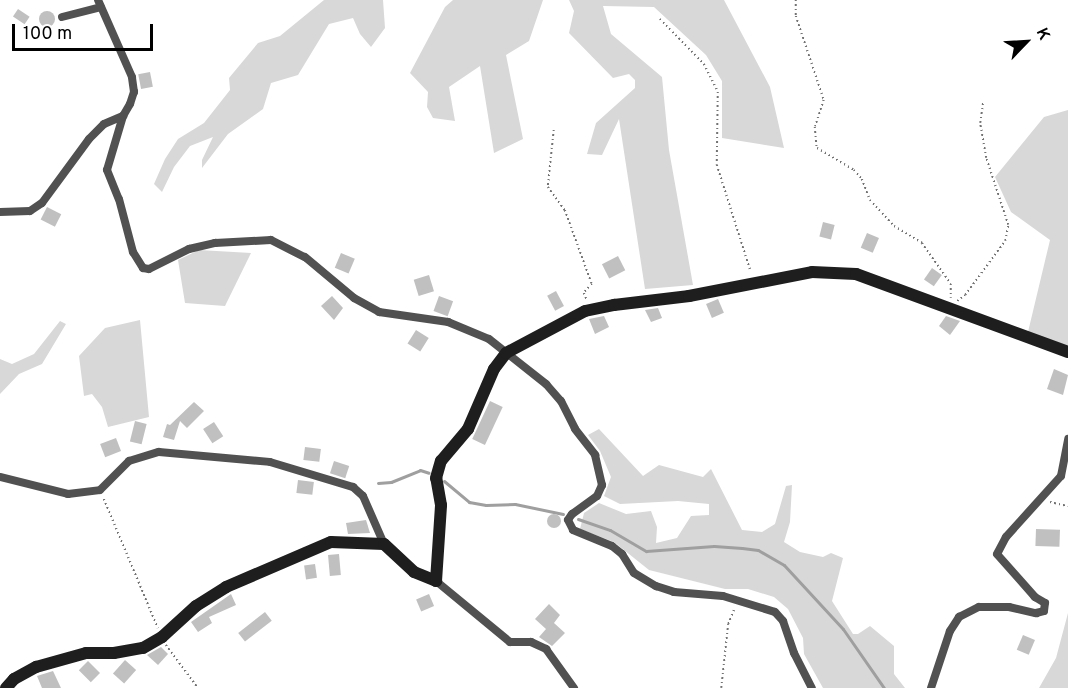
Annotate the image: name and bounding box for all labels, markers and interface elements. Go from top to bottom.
scale bar [15,12,156,50]
north arrow [996,12,1056,72]
text: 100 m [23,23,72,46]
text: K [1031,25,1054,44]

